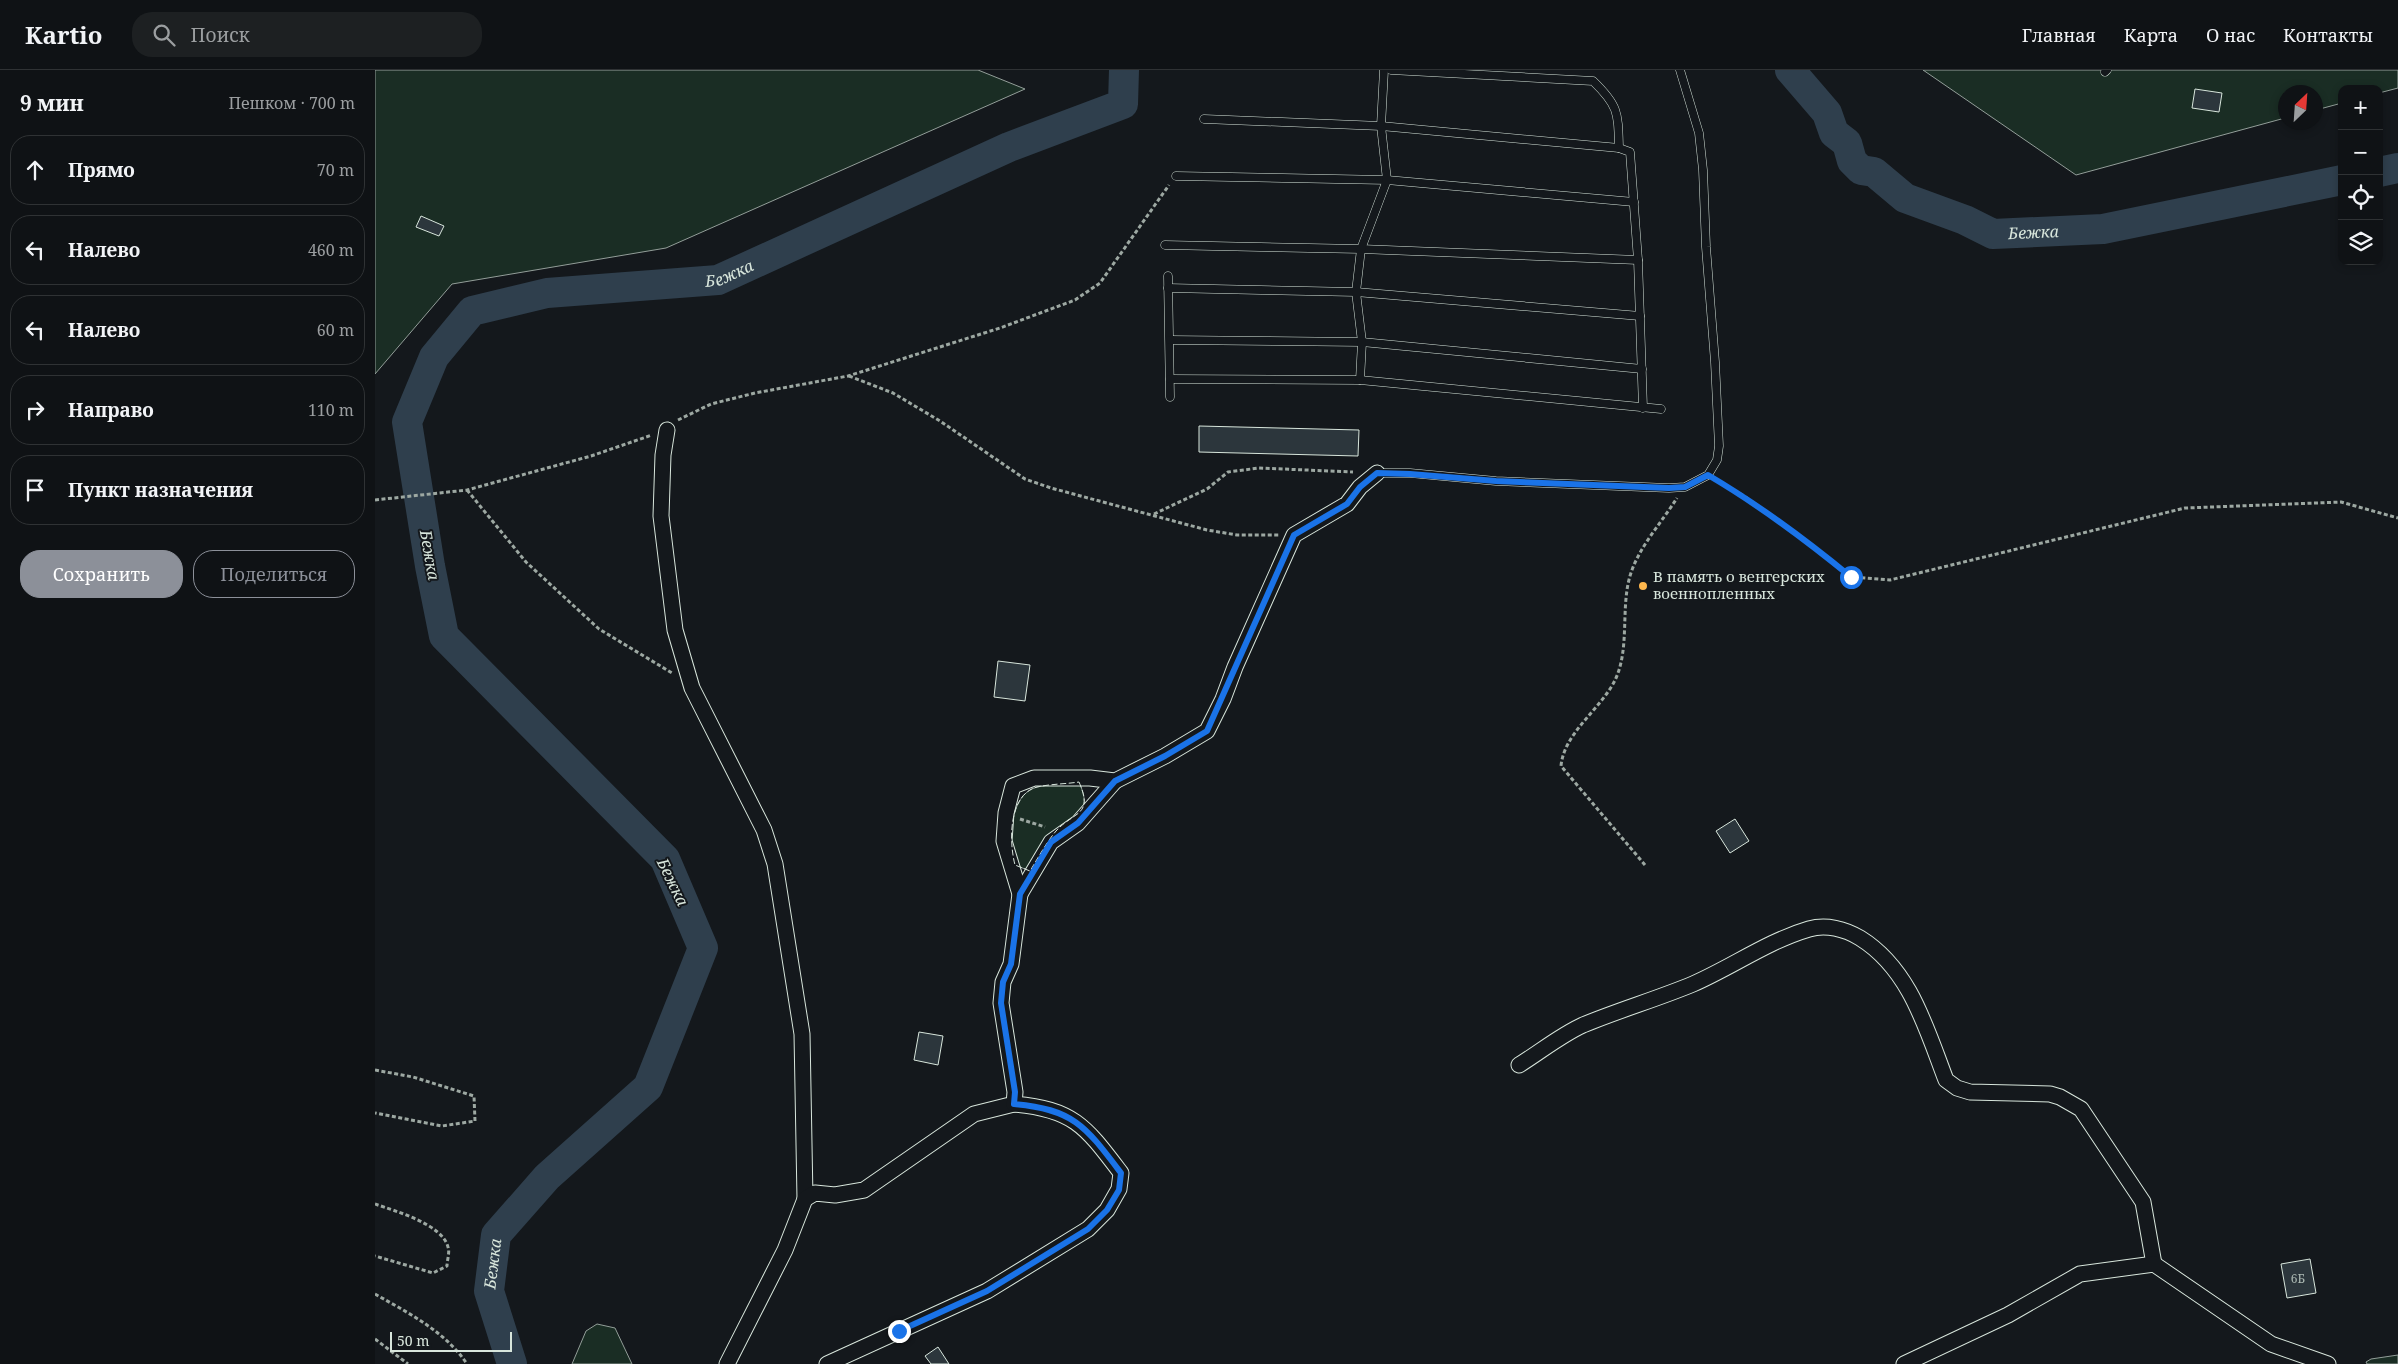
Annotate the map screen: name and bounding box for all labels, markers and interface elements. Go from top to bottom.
search box [132,12,482,57]
text: Kartio [25,18,102,51]
icon: search [150,21,178,49]
text: Поиск [190,22,250,48]
text: Главная [2022,23,2096,47]
text: Карта [2124,23,2178,47]
text: О нас [2206,23,2255,47]
text: Контакты [2283,23,2373,47]
north arrow [2278,85,2323,130]
map controls [2338,85,2383,265]
button: + [2338,85,2383,130]
text: 9 мин [20,89,84,117]
text: Пешком · 700 m [228,92,355,114]
button: − [2338,130,2383,175]
icon: ahead [21,156,49,184]
text: Прямо [68,157,135,183]
text: 70 m [317,159,354,181]
button: locate [2338,175,2383,220]
water label: Бежка [2007,220,2059,244]
button: layers [2338,220,2383,265]
icon: left [21,236,49,264]
text: Налево [68,237,140,263]
text: 460 m [308,239,354,261]
water label: Бежка [703,254,757,292]
icon: left [21,316,49,344]
text: Налево [68,317,140,343]
text: 60 m [317,319,354,341]
icon: right [21,396,49,424]
text: Направо [68,397,154,423]
text: 110 m [308,399,354,421]
icon: arrive [21,476,49,504]
text: Пункт назначения [68,477,253,503]
water label: Бежка [415,527,445,582]
button: Сохранить [20,550,183,598]
button: Поделиться [193,550,355,598]
place label: В память о венгерских военнопленных [1653,566,1825,603]
route start [1840,566,1863,589]
marker: В память о венгерских военнопленных [1637,580,1649,592]
water label: Бежка [652,853,694,910]
water label: Бежка [478,1237,506,1291]
house number: 6Б [2291,1270,2305,1287]
route end [888,1320,911,1343]
scale bar [390,1329,513,1352]
text: 50 m [397,1331,430,1350]

